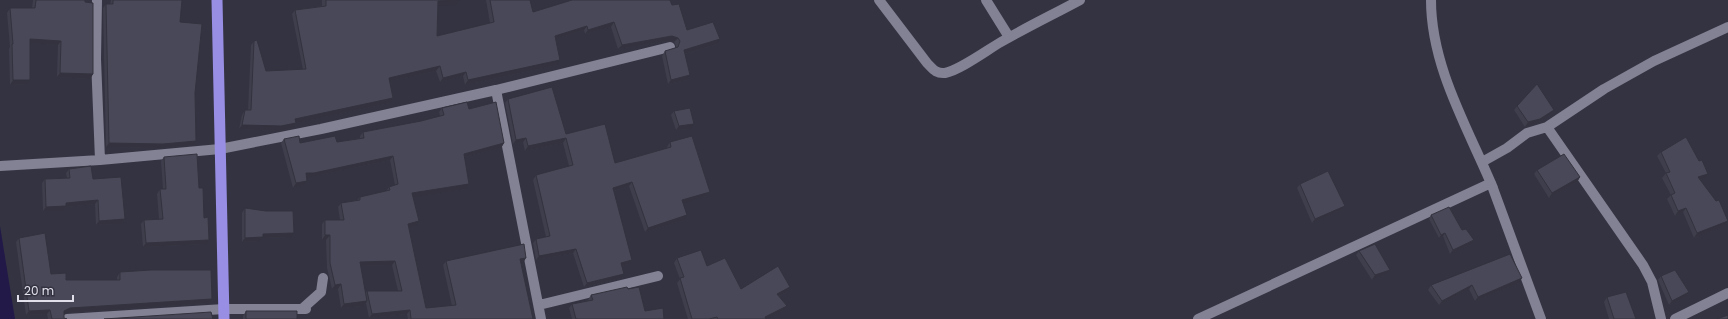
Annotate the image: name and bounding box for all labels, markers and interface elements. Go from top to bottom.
scale bar [18,277,73,303]
text: 20 m [24,282,54,299]

